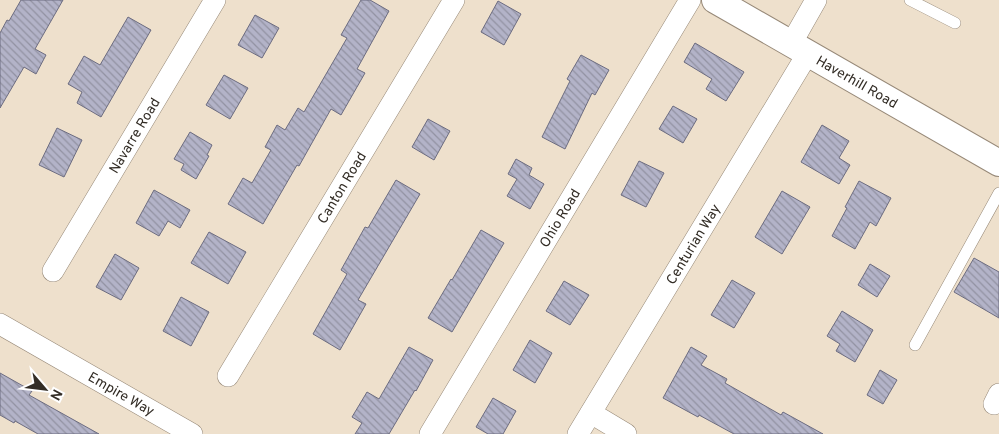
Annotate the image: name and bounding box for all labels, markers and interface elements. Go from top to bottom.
street label: Haverhill Road [813,53,900,113]
street label: Navarre Road [106,95,164,177]
street label: Canton Road [315,149,371,227]
street label: Ohio Road [537,186,585,251]
street label: Centurian Way [663,201,725,288]
north arrow [20,364,70,414]
street label: Empire Way [85,369,157,421]
text: N [45,386,65,403]

